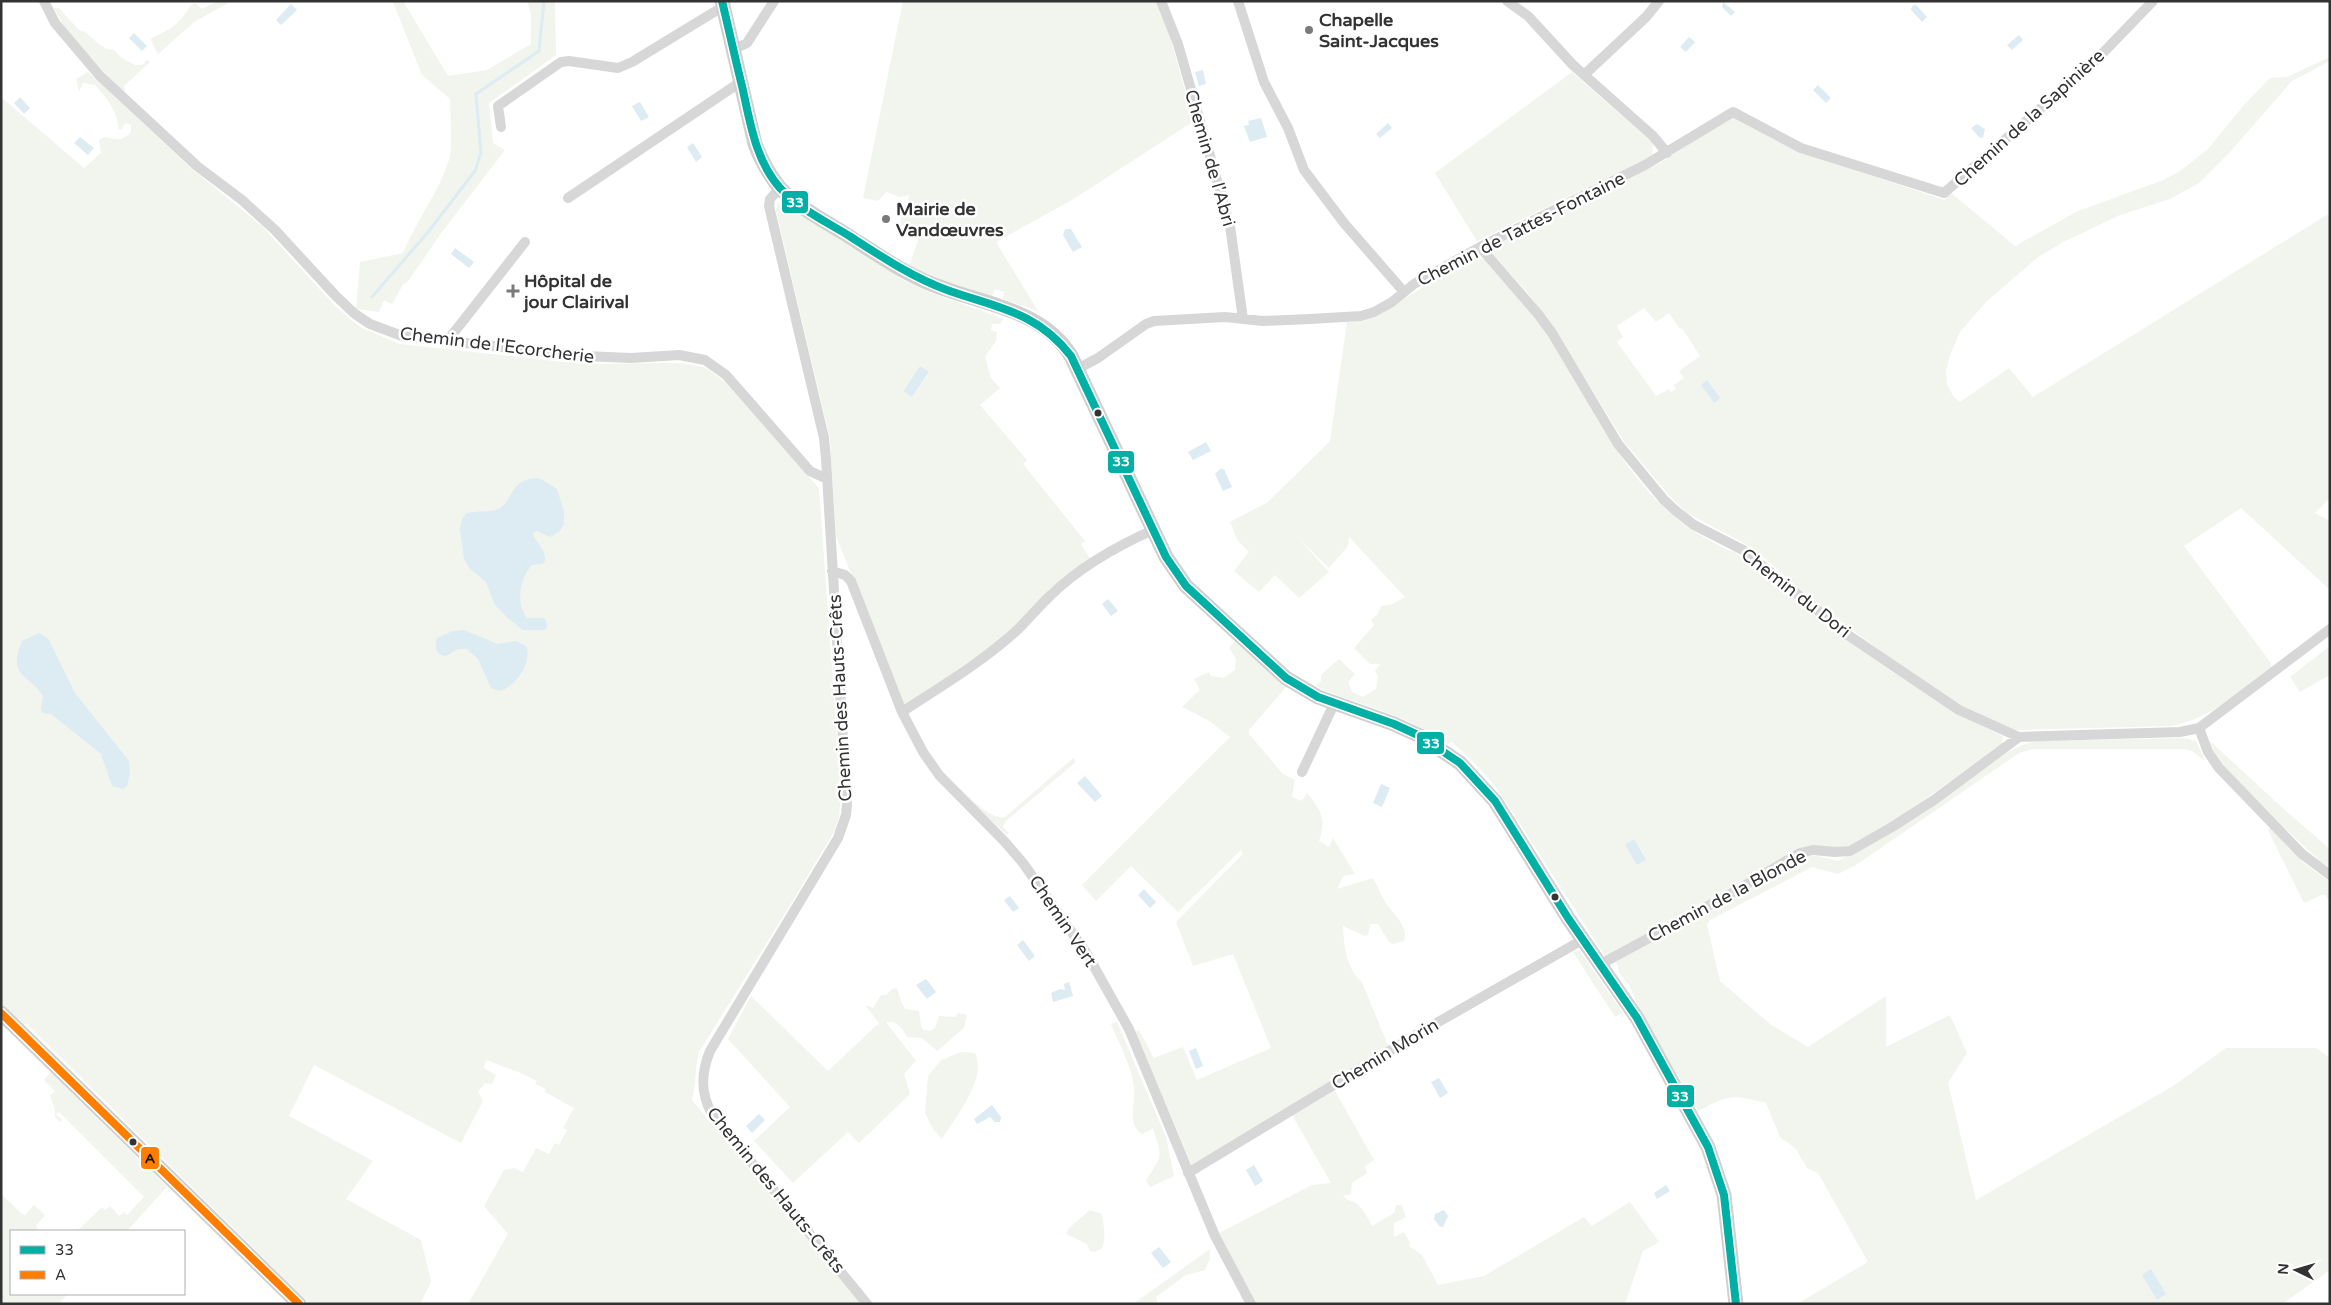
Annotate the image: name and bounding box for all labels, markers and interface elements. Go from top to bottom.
place label: Chapelle Saint-Jacques [1319,9,1439,52]
marker: Chapelle Saint-Jacques [1303,24,1315,36]
street label: Chemin de la Sapinière [1949,44,2109,192]
street label: Chemin de l'Abri [1180,87,1240,229]
street label: Chemin de Tattes-Fontaine [1413,167,1629,291]
line badge: 33 [781,190,809,214]
text: 33 [786,194,804,211]
place label: Mairie de Vandœuvres [896,198,1004,241]
marker: Mairie de Vandœuvres [880,213,892,225]
place label: Hôpital de jour Clairival [522,270,629,313]
marker: Hôpital de jour Clairival [506,284,520,298]
street label: Chemin de l'Ecorcherie [399,322,595,368]
unlabelled marker [1093,408,1103,418]
line badge: 33 [1107,450,1135,474]
text: 33 [1112,453,1130,470]
street label: Chemin du Dori [1737,543,1855,643]
street label: Chemin des Hauts-Crêts [824,594,856,802]
line badge: 33 [1416,731,1445,755]
text: 33 [1422,735,1440,752]
street label: Chemin de la Blonde [1644,845,1810,947]
street label: Chemin Vert [1024,871,1102,971]
unlabelled marker [1550,892,1560,902]
street label: Chemin Morin [1328,1013,1442,1095]
line badge: 33 [1666,1084,1695,1108]
text: 33 [1671,1088,1689,1105]
street label: Chemin des Hauts-Crêts [702,1103,850,1277]
unlabelled marker [128,1137,138,1147]
line badge: A [140,1146,160,1170]
text: A [145,1150,156,1167]
legend [10,1230,185,1295]
text: 33 [55,1241,74,1259]
north arrow [2271,1245,2321,1295]
text: N [2275,1263,2293,1275]
text: A [55,1266,66,1284]

